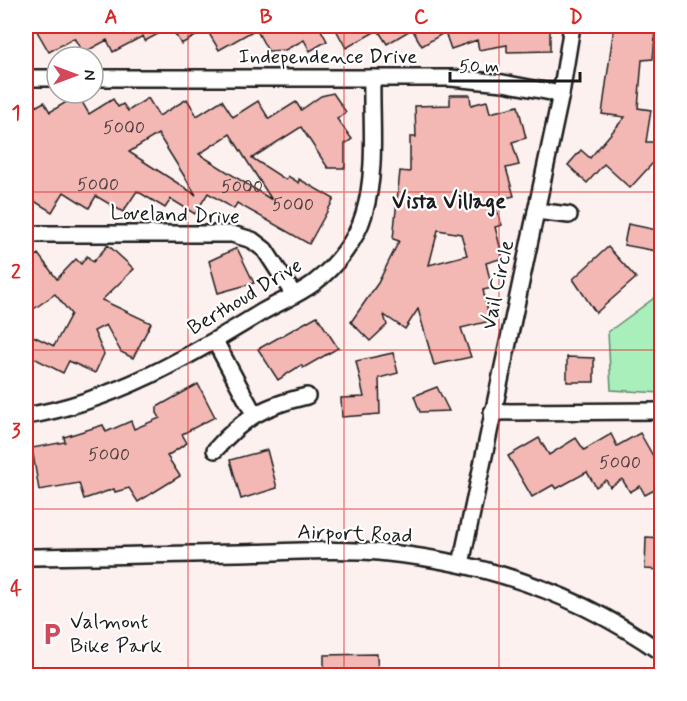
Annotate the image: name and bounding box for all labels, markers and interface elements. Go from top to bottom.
text: A [104,4,118,31]
text: B [260,4,273,31]
text: C [414,4,429,31]
text: D [569,4,583,31]
street label: Independence Drive [239,43,417,71]
north arrow [45,45,105,105]
scale bar [450,45,580,83]
text: 50 m [459,55,499,79]
text: N [78,70,99,80]
text: 1 [12,100,20,127]
house number: 5000 [103,116,145,140]
house number: 5000 [77,173,119,197]
house number: 5000 [221,175,263,199]
district label: Vista Village [392,188,506,217]
house number: 5000 [272,193,314,217]
street label: Loveland Drive [110,199,240,231]
street label: Vail Circle [475,238,521,332]
street label: Berthoud Drive [183,252,307,342]
text: 2 [11,259,21,286]
text: 3 [11,418,21,445]
house number: 5000 [88,443,130,467]
house number: 5000 [599,451,641,475]
street label: Airport Road [297,518,413,550]
text: 4 [10,576,22,603]
place label: Valmont Bike Park [70,608,162,660]
parking icon: Valmont Bike Park [39,621,65,647]

